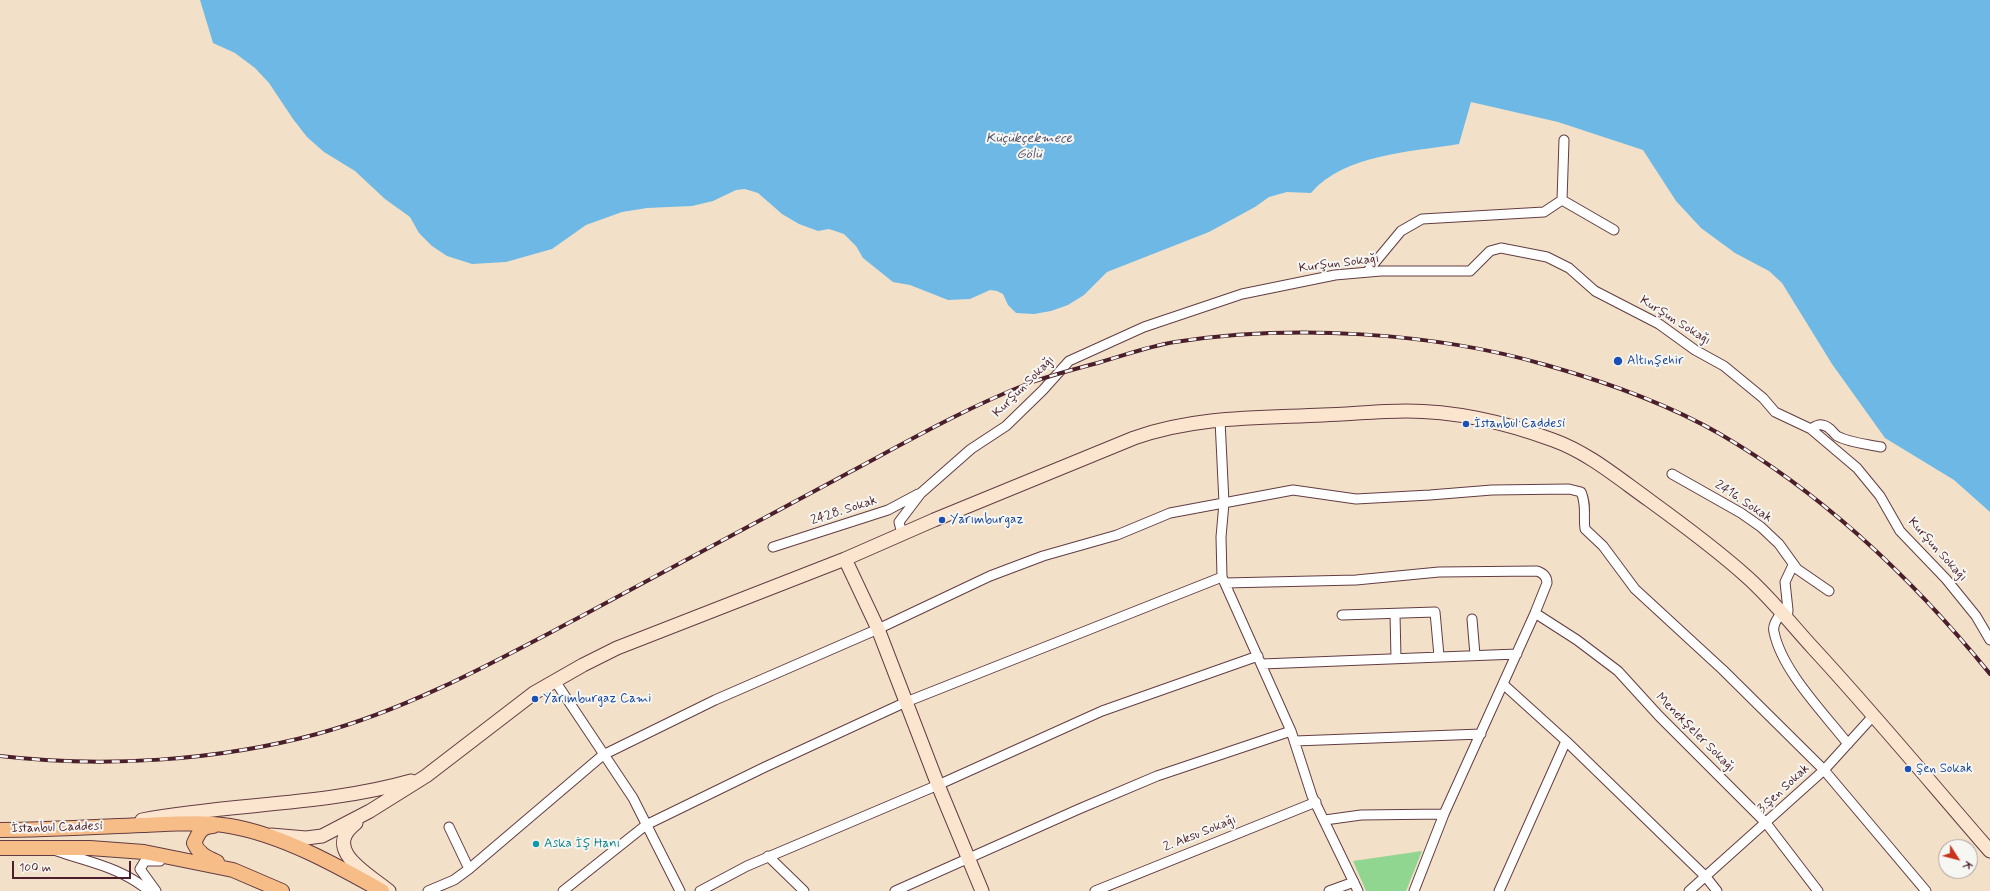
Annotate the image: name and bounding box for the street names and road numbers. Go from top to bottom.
street label: Kurşun Sokağı [1298,251,1380,277]
street label: Kurşun Sokağı [1637,293,1713,349]
street label: Kurşun Sokağı [990,353,1058,421]
street label: 2416. Sokak [1711,478,1775,526]
street label: 2428. Sokak [809,493,879,529]
street label: Kurşun Sokağı [1904,515,1970,585]
street label: Menekşeler Sokağı [1652,690,1738,776]
street label: 3.Şen Sokak [1755,761,1813,817]
street label: 2. Aksu Sokağı [1161,812,1239,856]
street label: İstanbul Caddesi [11,819,103,837]

